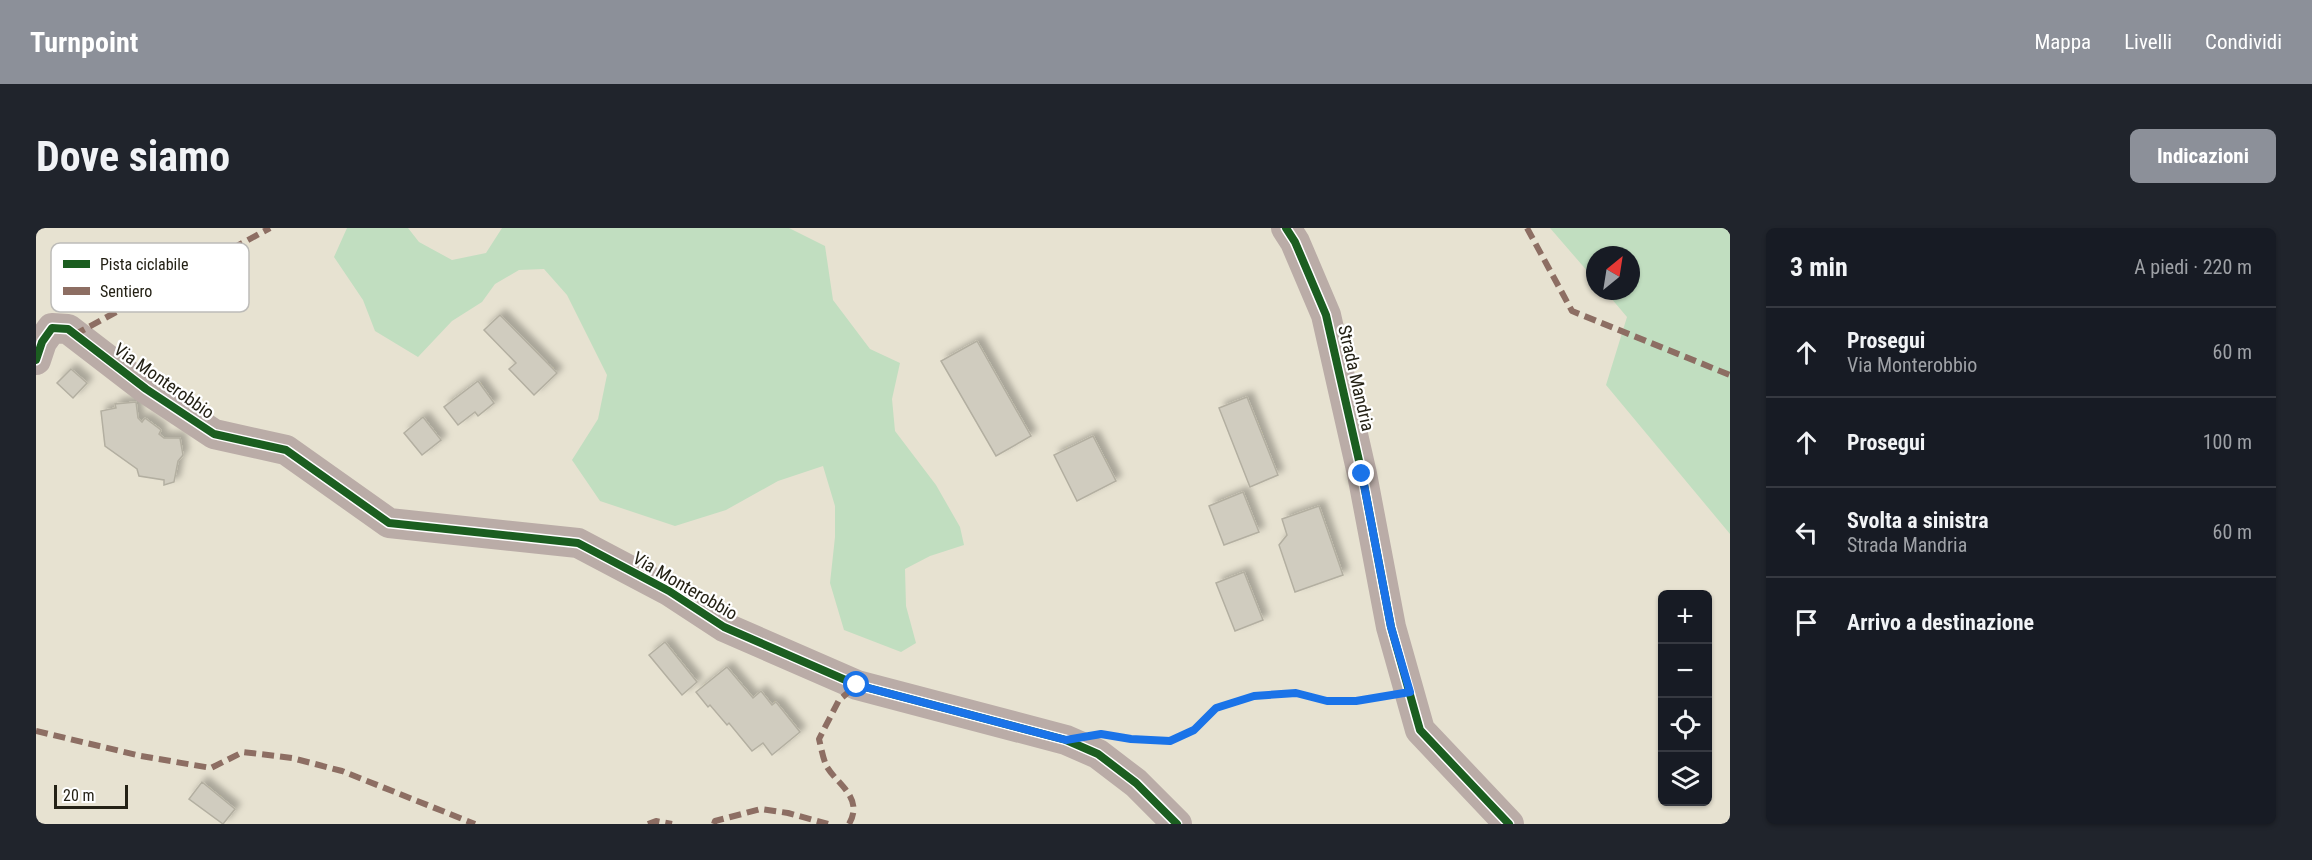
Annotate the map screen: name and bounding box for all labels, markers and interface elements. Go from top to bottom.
text: Turnpoint [30,26,138,59]
text: Mappa [2034,30,2091,54]
text: Livelli [2124,30,2172,54]
text: Condividi [2205,30,2282,54]
button: Indicazioni [2130,129,2276,183]
text: Dove siamo [36,132,230,181]
legend [51,243,249,312]
north arrow [1586,246,1640,300]
text: 3 min [1790,252,1848,282]
text: Pista ciclabile [100,255,188,274]
text: A piedi · 220 m [2134,255,2252,279]
text: Sentiero [100,282,152,301]
street label: Strada Mandria [1334,323,1379,433]
text: Prosegui [1847,328,1925,353]
icon: ahead [1790,336,1823,369]
street label: Via Monterobbio [110,338,218,423]
text: 60 m [2213,340,2252,364]
text: Via Monterobbio [1847,353,1977,377]
icon: ahead [1790,426,1823,459]
text: Prosegui [1847,430,1925,455]
text: 100 m [2203,430,2252,454]
route end [1348,460,1374,486]
text: Svolta a sinistra [1847,508,1989,533]
icon: left [1790,516,1823,549]
text: 60 m [2213,520,2252,544]
text: Strada Mandria [1847,533,1967,557]
street label: Via Monterobbio [629,547,741,624]
map controls [1658,590,1712,806]
button: + [1658,590,1712,644]
icon: arrive [1790,606,1823,639]
text: Arrivo a destinazione [1847,610,2034,635]
button: − [1658,644,1712,698]
route start [843,671,869,697]
button: locate [1658,698,1712,752]
button: layers [1658,752,1712,806]
scale bar [54,782,128,810]
text: 20 m [63,786,95,805]

